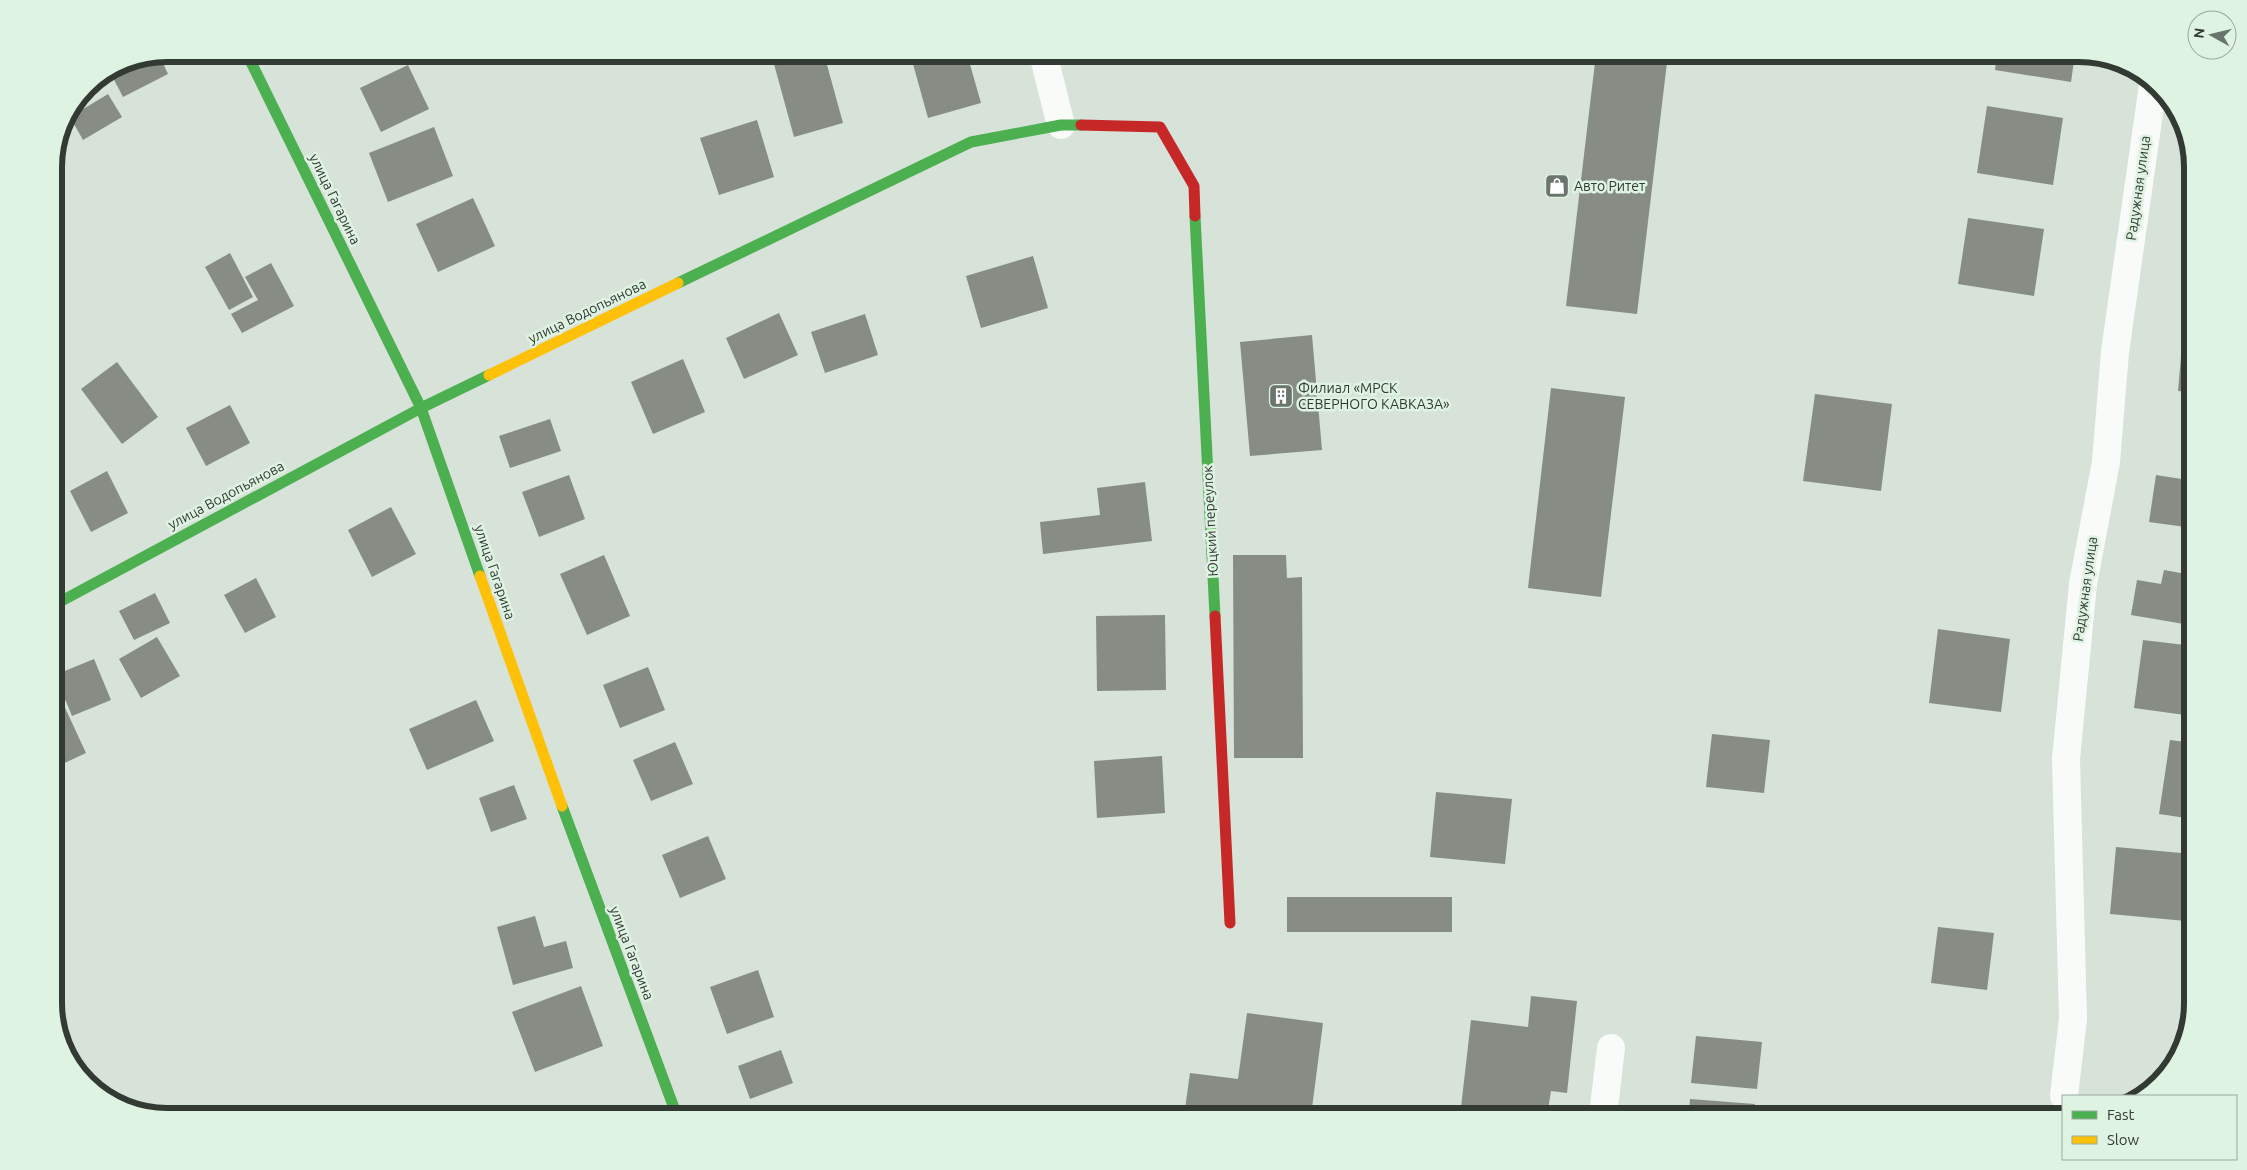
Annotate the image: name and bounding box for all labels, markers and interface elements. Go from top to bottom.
north arrow [2187,10,2237,60]
text: N [2190,27,2208,39]
street label: Радужная улица [2123,135,2153,241]
street label: улица Гагарина [306,151,364,247]
shop icon: Авто Ритет [1544,173,1570,199]
place label: Авто Ритет [1574,178,1645,194]
street label: улица Водопьянова [525,276,649,346]
place label: Филиал «МРСК СЕВЕРНОГО КАВКАЗА» [1298,380,1450,412]
building icon: Филиал «МРСК СЕВЕРНОГО КАВКАЗА» [1268,383,1294,409]
street label: улица Водопьянова [165,458,287,532]
street label: Юцкий переулок [1199,465,1221,577]
street label: улица Гагарина [471,523,519,621]
street label: Радужная улица [2070,536,2100,642]
street label: улица Гагарина [607,904,657,1002]
legend [2062,1095,2237,1160]
text: Fast [2107,1106,2135,1123]
text: Slow [2107,1131,2140,1148]

